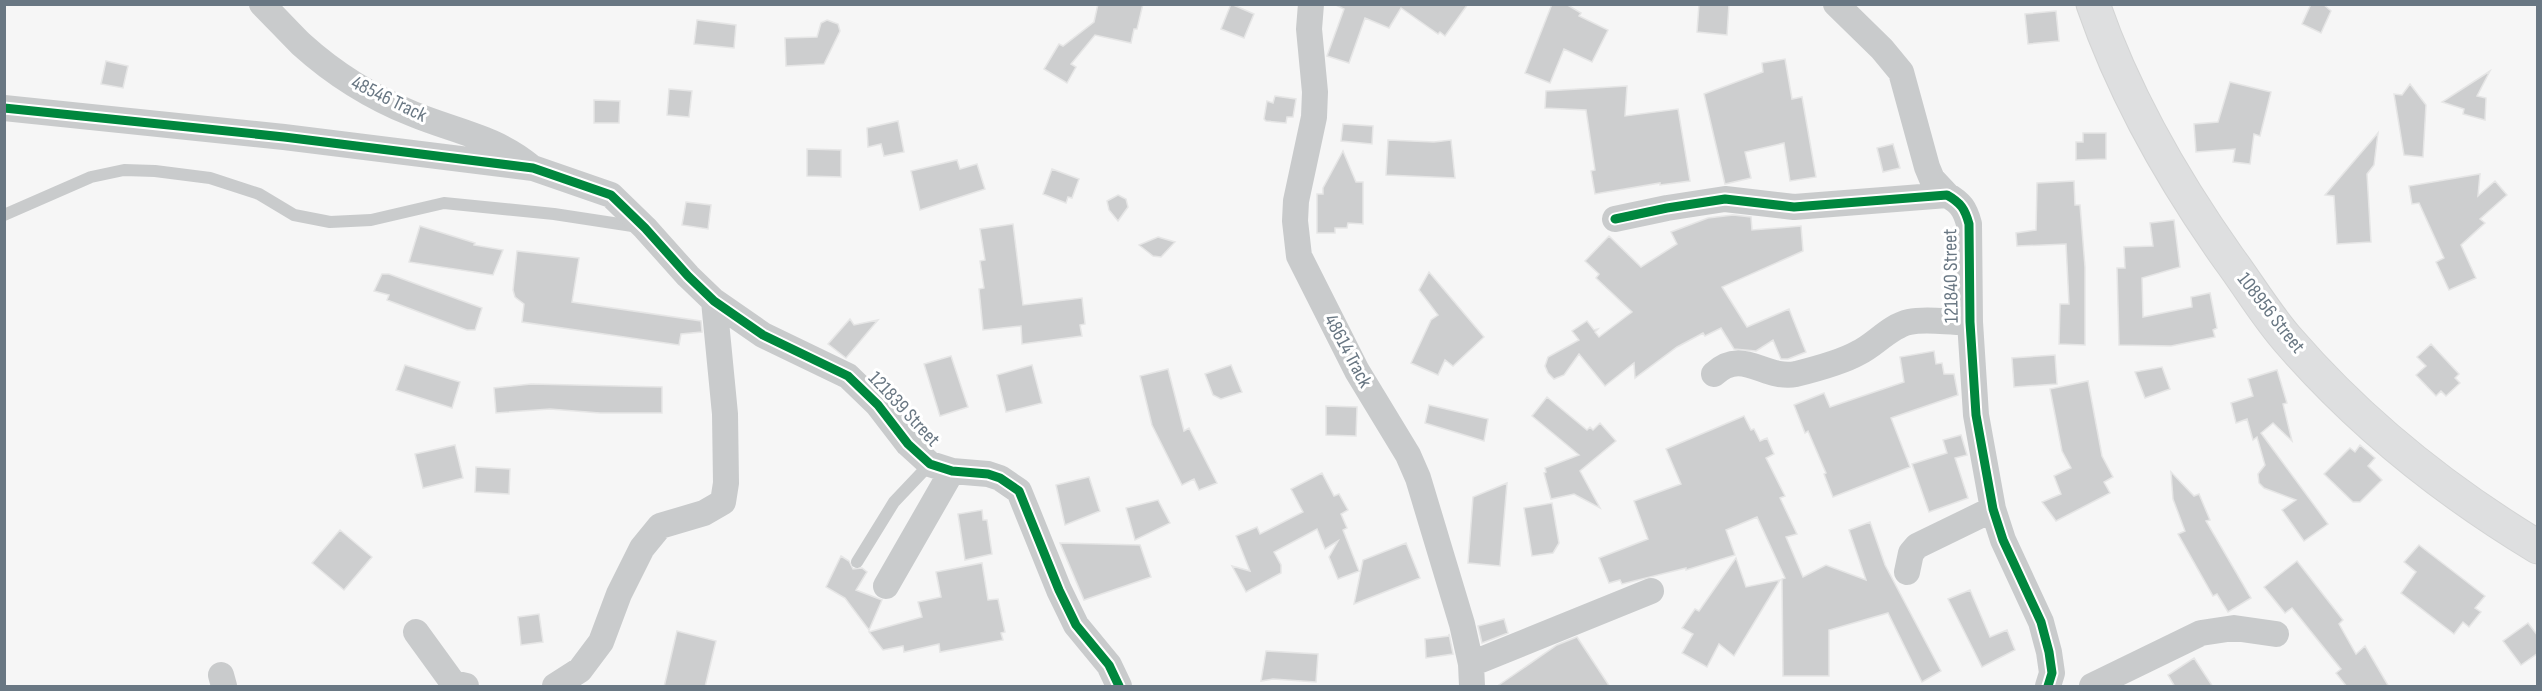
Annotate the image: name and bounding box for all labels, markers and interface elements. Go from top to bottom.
street label: 48546 Track [347,70,431,128]
street label: 121840 Street [1938,229,1964,323]
street label: 108956 Street [2232,268,2310,358]
street label: 48614 Track [1319,310,1378,392]
street label: 121839 Street [863,366,945,452]

